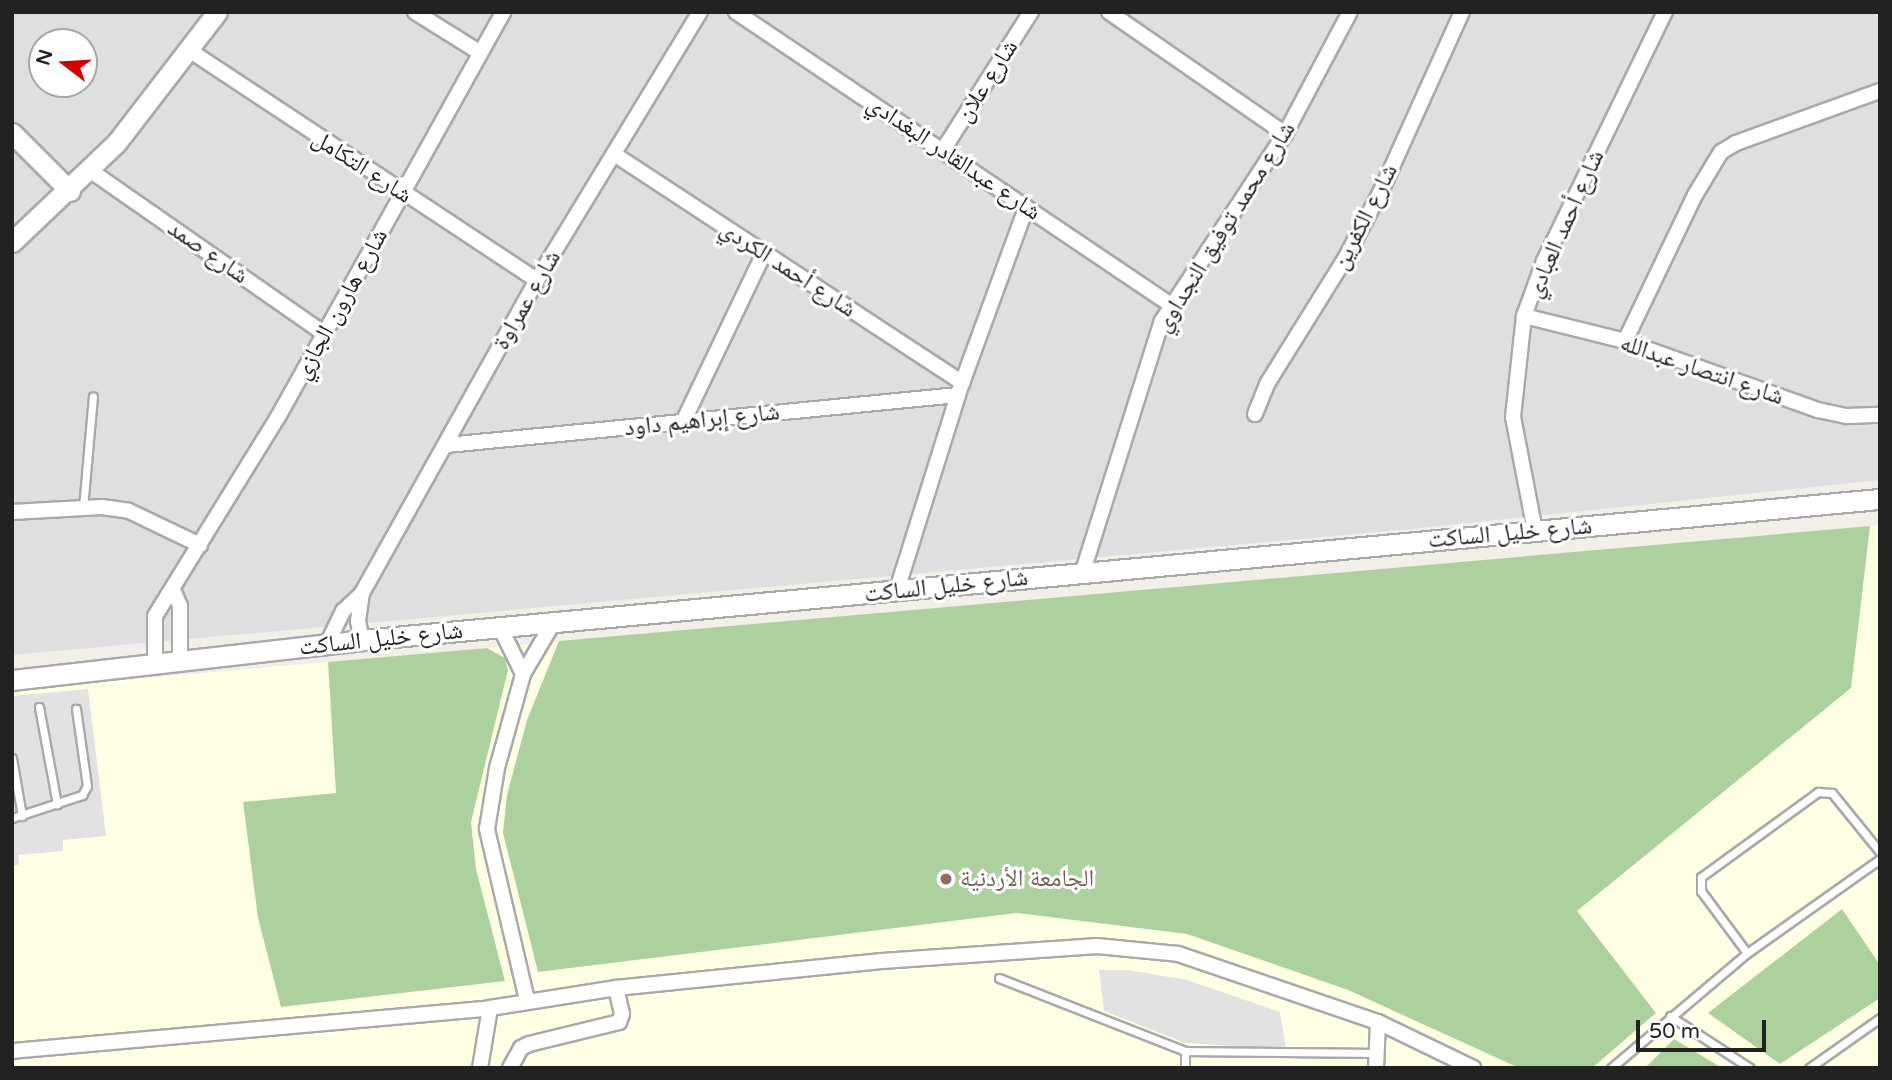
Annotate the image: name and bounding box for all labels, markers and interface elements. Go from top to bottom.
north arrow [28,28,98,98]
street label: شارع علان [950,34,1024,128]
text: N [32,47,58,68]
street label: شارع عبدالقادر البغدادي [862,89,1046,227]
street label: شارع محمد توفيق النجداوي [1148,116,1302,338]
street label: شارع التكامل [307,124,417,210]
street label: شارع أحمد العبادي [1520,146,1610,302]
street label: شارع الكفرين [1326,159,1404,275]
street label: شارع صمد [162,214,254,290]
street label: شارع أحمد الكردي [714,214,862,324]
street label: شارع هارون الجازي [288,224,394,384]
street label: شارع عمراوة [487,245,567,355]
street label: شارع انتصار عبدالله [1616,329,1788,411]
street label: شارع إبراهيم داود [623,398,781,442]
street label: شارع خليل الساكت [1427,511,1593,555]
street label: شارع خليل الساكت [863,563,1029,609]
street label: شارع خليل الساكت [298,616,464,662]
place label: الجامعة الأردنية [960,865,1094,893]
marker: الجامعة الأردنية [938,871,954,887]
scale bar [1640,1006,1770,1050]
text: 50 m [1649,1019,1700,1044]

